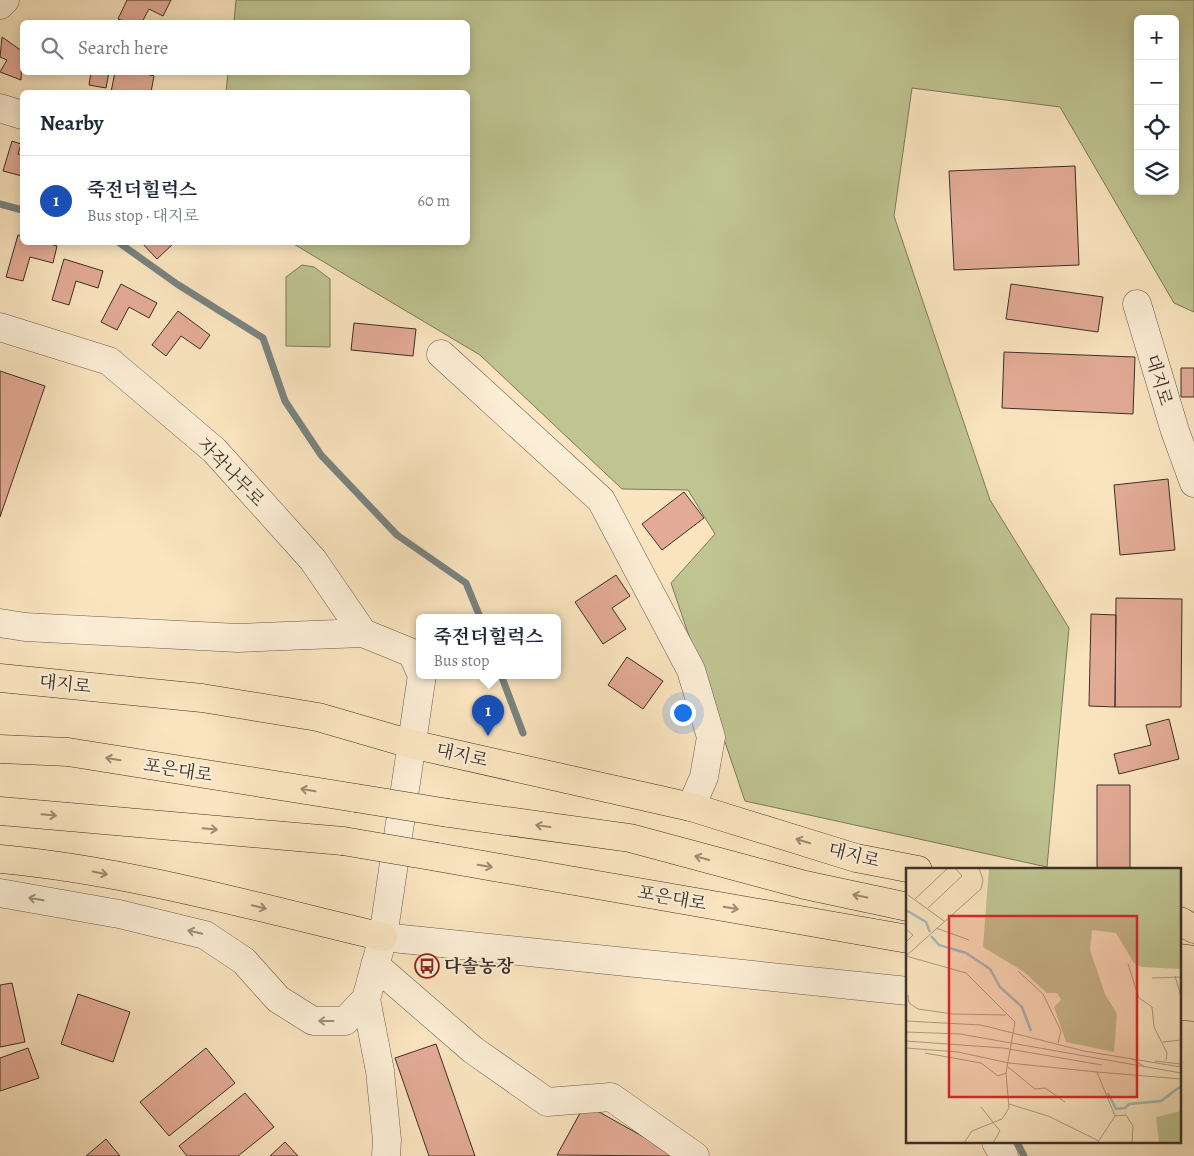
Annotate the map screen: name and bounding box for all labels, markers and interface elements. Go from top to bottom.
map controls [1134,15,1179,195]
button: + [1134,15,1179,60]
search box [20,20,470,75]
icon: search [38,34,66,62]
text: Search here [78,35,168,61]
button: − [1134,60,1179,105]
button: locate [1134,105,1179,150]
text: Nearby [40,109,103,137]
button: layers [1134,150,1179,195]
text: 죽전더힐럭스 [87,177,197,203]
text: 1 [53,190,59,212]
text: 60 m [418,190,450,212]
text: Bus stop · 대지로 [87,205,199,227]
street label: 대지로 [1140,352,1178,408]
street label: 자작나무로 [192,432,270,512]
popup [416,614,561,679]
text: 죽전더힐럭스 [433,624,544,650]
text: Bus stop [433,650,489,672]
street label: 대지로 [38,669,92,699]
pin: 1 [472,695,504,736]
your location [670,700,696,726]
street label: 대지로 [434,737,490,773]
street label: 포은대로 [142,753,214,787]
one-way arrow [105,754,121,764]
one-way arrow [300,785,316,795]
one-way arrow [40,811,56,820]
one-way arrow [536,821,552,831]
one-way arrow [202,824,218,834]
one-way arrow [795,836,811,846]
street label: 대지로 [826,837,882,873]
one-way arrow [695,852,711,862]
one-way arrow [476,861,492,871]
inset map [906,868,1182,1144]
one-way arrow [92,869,108,878]
street label: 포은대로 [636,880,708,916]
one-way arrow [853,891,869,901]
one-way arrow [29,893,45,903]
one-way arrow [250,903,266,912]
one-way arrow [723,904,739,914]
one-way arrow [188,927,204,936]
bus stop icon: 다솔농장 [414,953,440,979]
place label: 다솔농장 [444,954,514,978]
one-way arrow [319,1016,335,1026]

